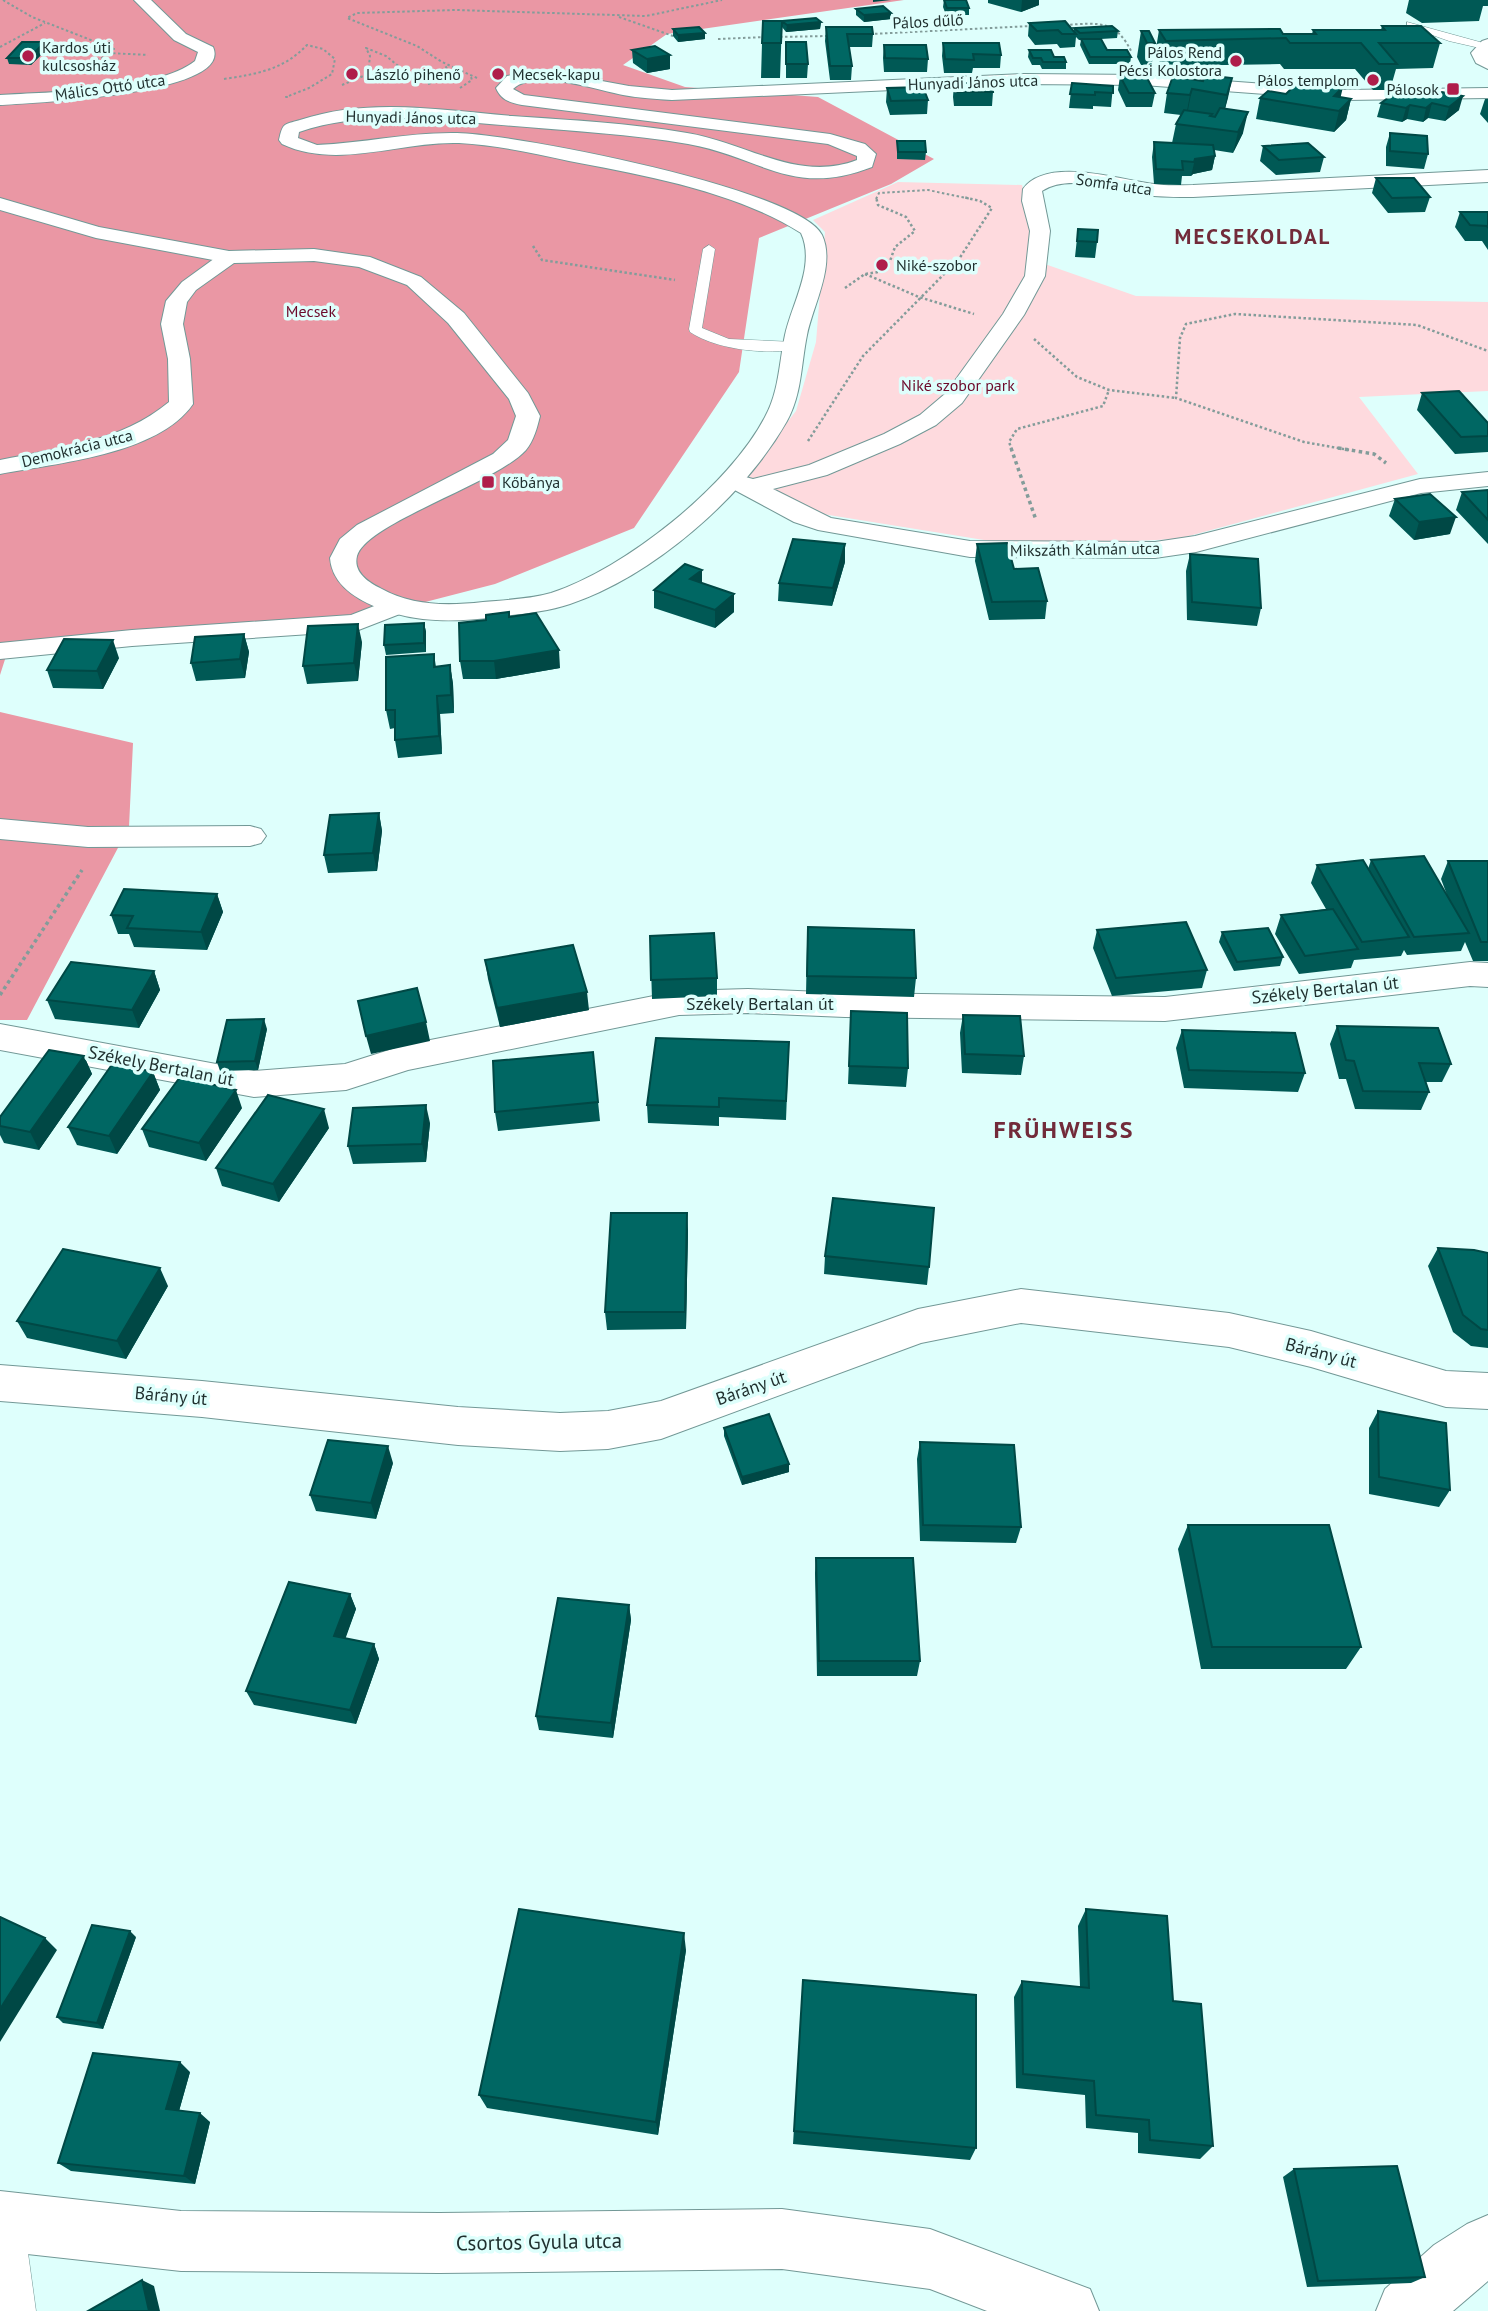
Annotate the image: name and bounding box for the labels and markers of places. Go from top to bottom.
place label: Kardos úti kulcsosház [42,37,116,75]
place label: Pálos Rend Pécsi Kolostora [1118,42,1222,80]
marker: Kardos úti kulcsosház [20,48,36,64]
marker: Pálos Rend Pécsi Kolostora [1228,53,1244,69]
place label: László pihenő [366,64,461,84]
place label: Mecsek-kapu [512,64,600,84]
marker: László pihenő [344,66,360,82]
marker: Mecsek-kapu [490,66,506,82]
place label: Pálos templom [1257,70,1359,90]
marker: Pálos templom [1365,72,1381,88]
place label: Pálosok [1386,79,1439,99]
marker: Pálosok [1445,81,1461,97]
place label: Niké-szobor [896,255,978,275]
marker: Niké-szobor [874,257,890,273]
place label: Kőbánya [502,472,560,492]
marker: Kőbánya [480,474,496,490]

